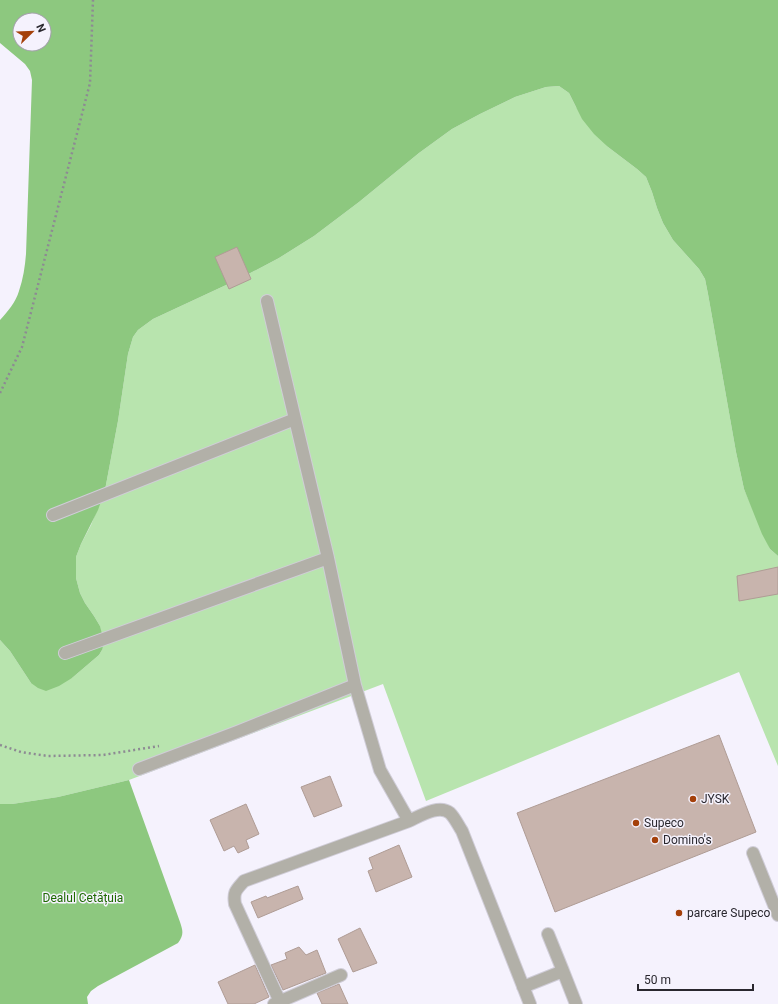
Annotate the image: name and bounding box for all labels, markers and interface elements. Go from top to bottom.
north arrow [12,12,52,52]
text: N [33,22,48,35]
place label: JYSK [701,792,730,806]
marker: JYSK [688,794,698,804]
place label: Supeco [644,816,684,830]
marker: Supeco [631,818,641,828]
place label: Domino's [663,833,712,847]
marker: Domino's [650,835,660,845]
park label: Dealul Cetățuia [43,891,123,906]
place label: parcare Supeco [687,906,770,920]
marker: parcare Supeco [674,908,684,918]
scale bar [638,966,753,992]
text: 50 m [644,973,671,987]

